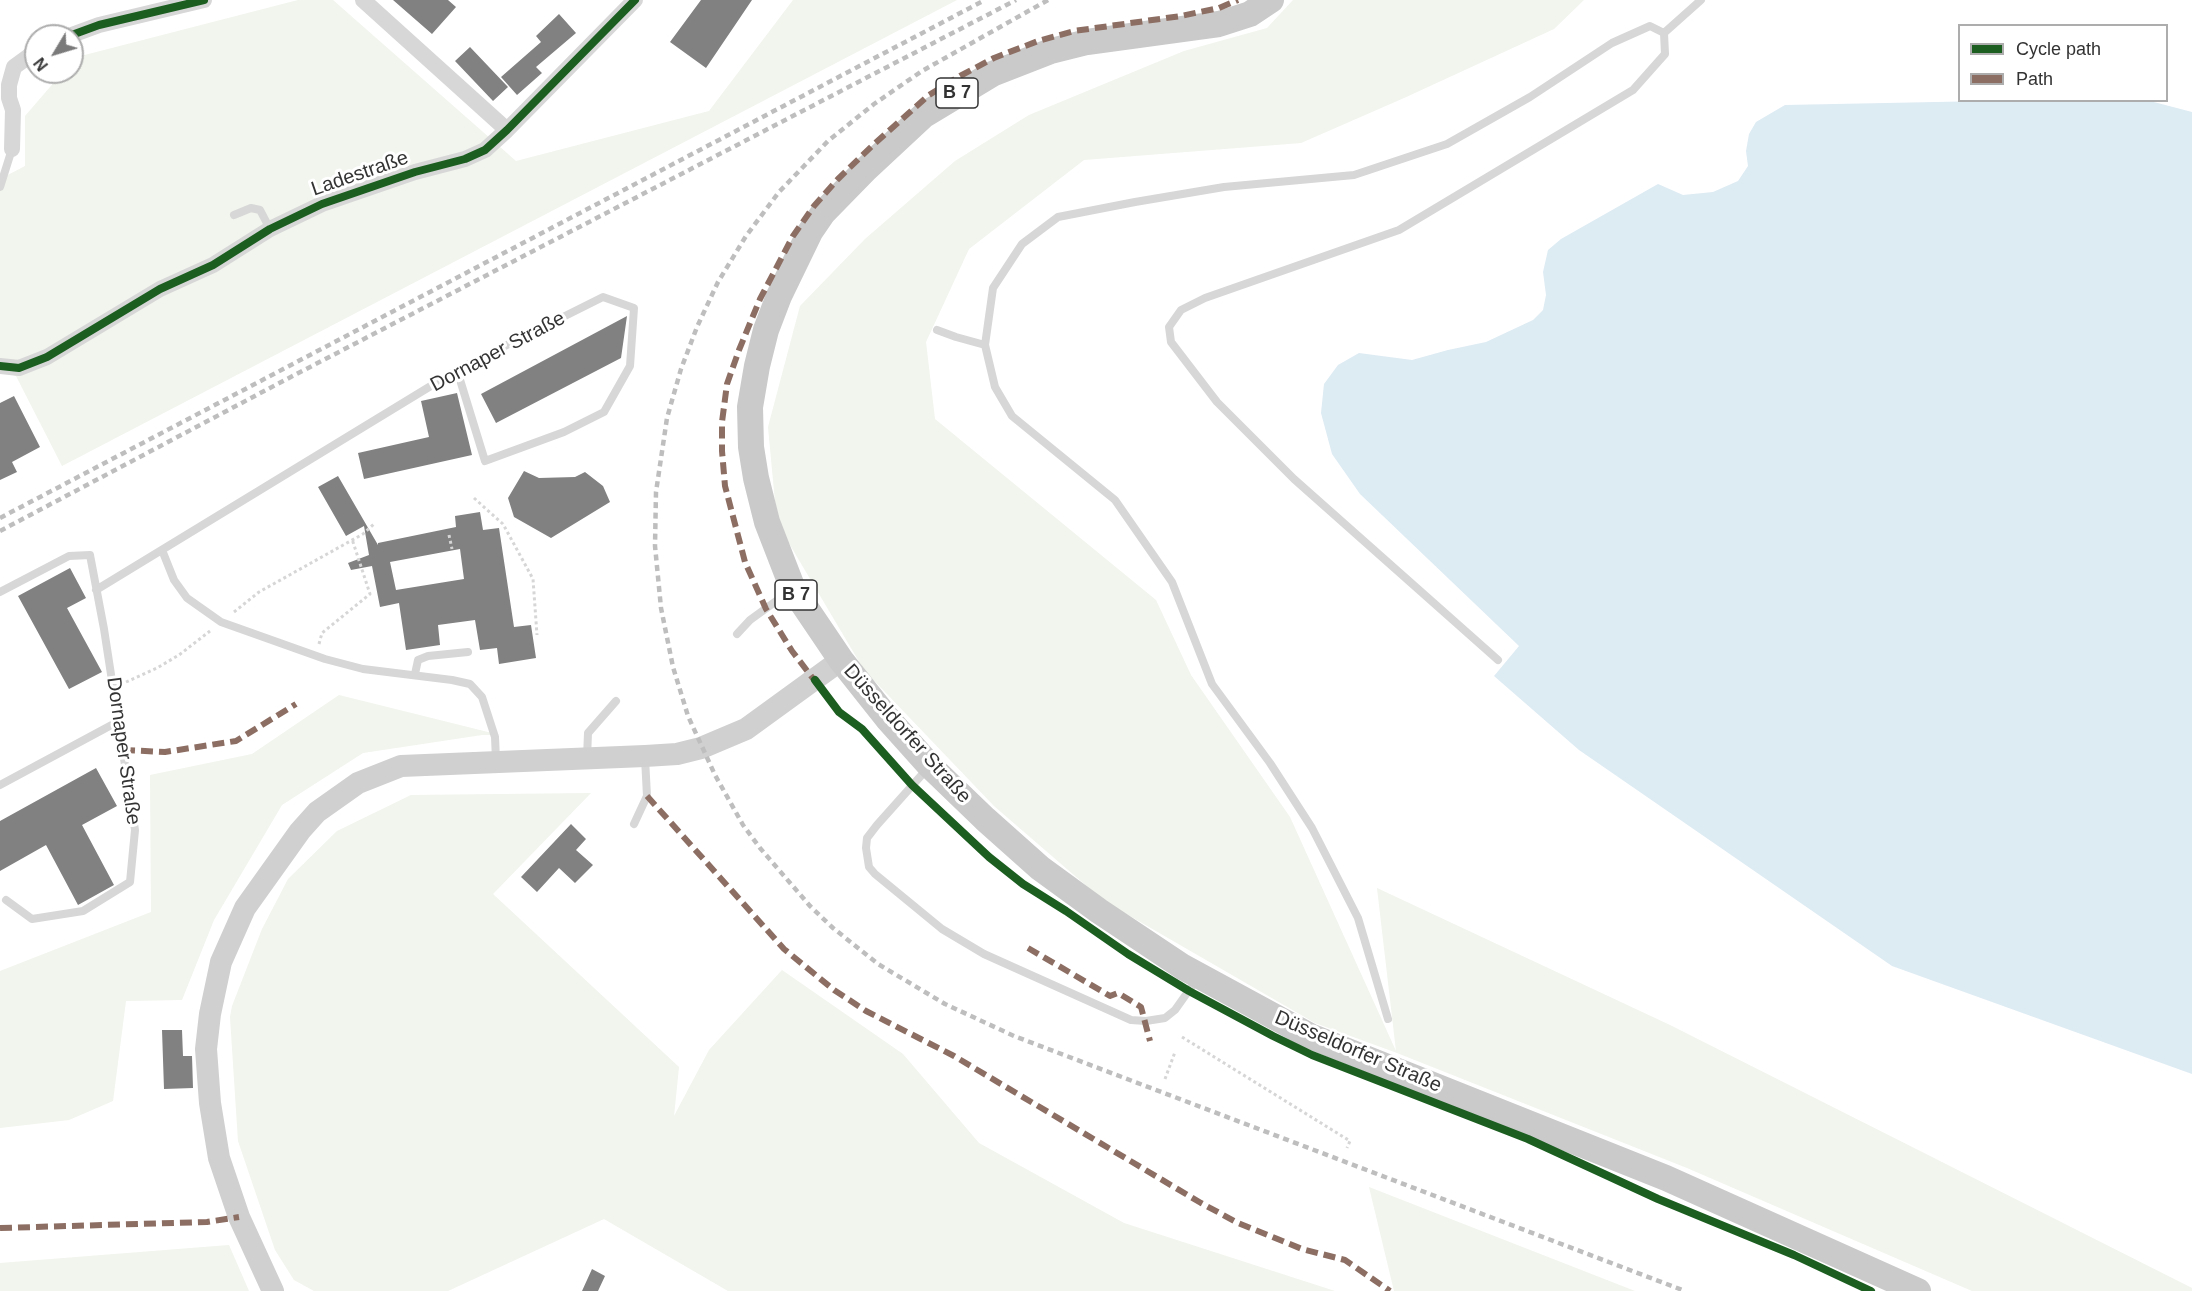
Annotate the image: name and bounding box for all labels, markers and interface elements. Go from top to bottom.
north arrow [24,24,84,84]
legend [1958,24,2168,102]
text: Cycle path [2016,39,2101,59]
text: N [31,54,51,74]
text: Path [2016,69,2053,89]
road number: B 7 [936,78,978,108]
street label: Ladestraße [308,146,412,202]
street label: Dornaper Straße [427,306,569,398]
road number: B 7 [775,580,817,610]
street label: Düsseldorfer Straße [838,659,976,809]
street label: Dornaper Straße [101,676,145,826]
street label: Düsseldorfer Straße [1271,1006,1445,1098]

